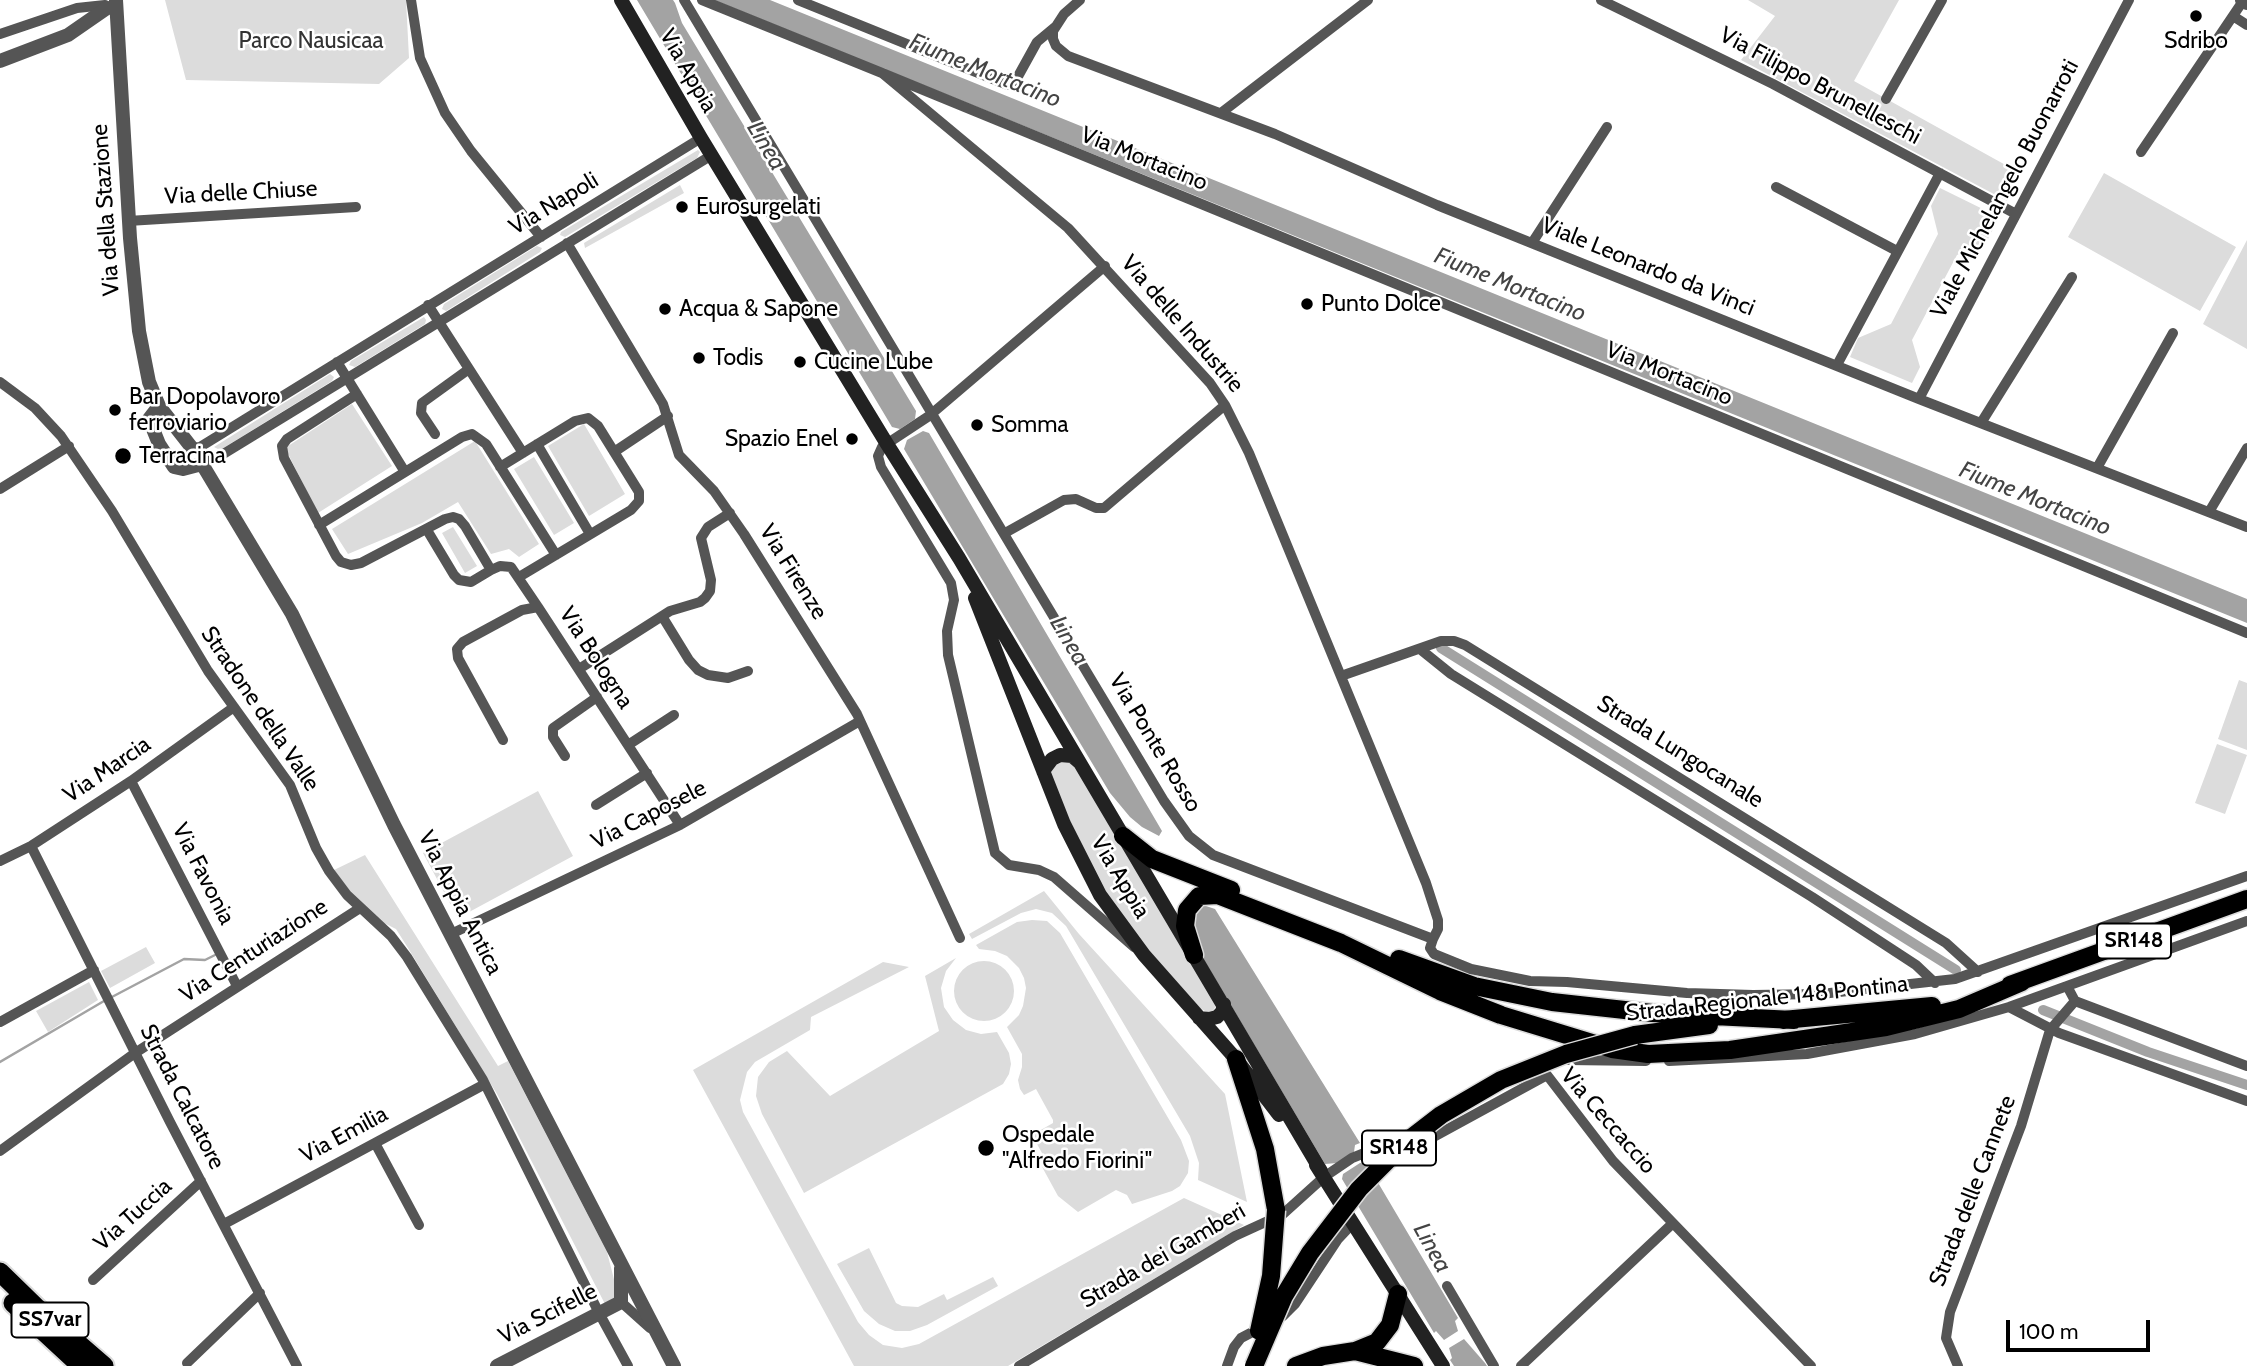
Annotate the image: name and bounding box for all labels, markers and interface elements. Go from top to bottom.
marker: Sdribo [2188,8,2204,24]
street label: Via Filippo Brunelleschi [1715,21,1925,151]
street label: Via Appia [653,24,723,118]
park label: Parco Nausicaa [239,27,383,55]
water label: Fiume Mortacino [905,27,1065,115]
place label: Sdribo [2164,27,2228,55]
street label: Viale Michelangelo Buonarroti [1925,55,2085,323]
water label: Linea [740,116,792,176]
street label: Via Mortacino [1077,121,1211,197]
street label: Via della Stazione [86,123,126,297]
street label: Via Napoli [505,167,603,241]
street label: Via delle Chiuse [164,175,318,211]
place label: Eurosurgelati [696,193,821,221]
marker: Eurosurgelati [674,199,690,215]
street label: Viale Leonardo da Vinci [1537,212,1759,322]
water label: Fiume Mortacino [1430,241,1590,329]
street label: Via delle Industrie [1115,250,1249,398]
place label: Punto Dolce [1321,290,1441,318]
place label: Acqua & Sapone [679,295,838,323]
marker: Punto Dolce [1299,296,1315,312]
marker: Acqua & Sapone [657,301,673,317]
street label: Via Mortacino [1602,336,1736,412]
place label: Todis [713,344,763,372]
place label: Cucine Lube [814,348,933,376]
marker: Todis [691,350,707,366]
marker: Cucine Lube [792,354,808,370]
place label: Bar Dopolavoro ferroviario [129,383,280,437]
marker: Bar Dopolavoro ferroviario [107,402,123,418]
place label: Somma [991,411,1068,439]
marker: Somma [969,417,985,433]
place label: Spazio Enel [725,425,838,453]
marker: Spazio Enel [844,431,860,447]
place label: Terracina [139,442,226,470]
marker: Terracina [113,446,133,466]
water label: Fiume Mortacino [1955,455,2115,543]
street label: Via Firenze [753,519,833,625]
street label: Via Bologna [553,602,639,714]
water label: Linea [1043,611,1095,671]
street label: Stradone della Valle [195,621,325,797]
street label: Via Ponte Rosso [1103,669,1207,817]
street label: Strada Lungocanale [1592,690,1768,814]
street label: Via Marcia [58,731,156,809]
street label: Via Caposele [587,774,711,856]
street label: Via Favonia [166,819,240,929]
street label: Via Appia Antica [412,826,508,980]
street label: Via Appia [1085,831,1155,923]
street label: Via Centuriazione [175,893,333,1009]
road number: SR148 [2097,923,2171,958]
street label: Strada Regionale 148 Pontina [1625,970,1909,1028]
street label: Strada Calcatore [134,1020,230,1174]
street label: Via Ceccaccio [1554,1062,1662,1180]
street label: Strada delle Cannete [1924,1092,2022,1290]
street label: Via Emilia [296,1101,392,1169]
place label: Ospedale "Alfredo Fiorini" [1002,1121,1152,1175]
road number: SR148 [1362,1130,1436,1166]
marker: Ospedale "Alfredo Fiorini" [976,1138,996,1158]
street label: Via Tuccia [88,1173,178,1257]
street label: Strada dei Gamberi [1076,1198,1250,1314]
water label: Linea [1407,1218,1457,1278]
street label: Via Scifelle [494,1278,602,1350]
road number: SS7var [12,1302,88,1338]
scale bar [2009,1306,2152,1350]
text: 100 m [2019,1319,2078,1344]

